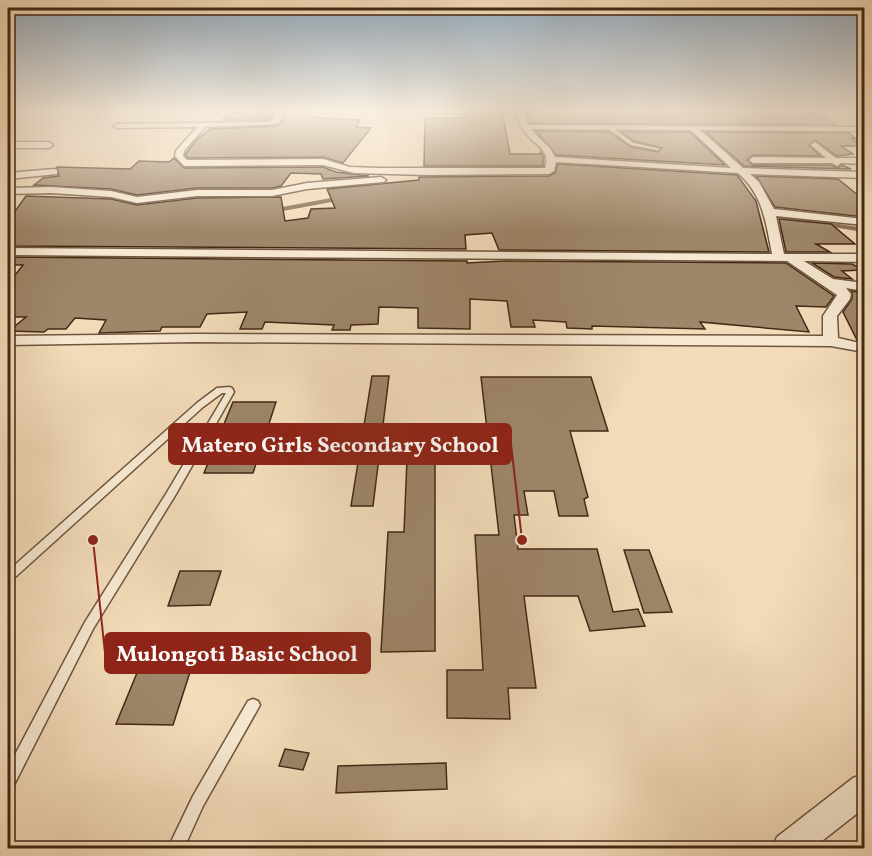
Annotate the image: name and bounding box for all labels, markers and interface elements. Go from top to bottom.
callout: Matero Girls Secondary School [169,424,511,464]
text: Matero Girls Secondary School [181,431,499,462]
callout: Mulongoti Basic School [105,633,370,673]
text: Mulongoti Basic School [116,640,358,671]

